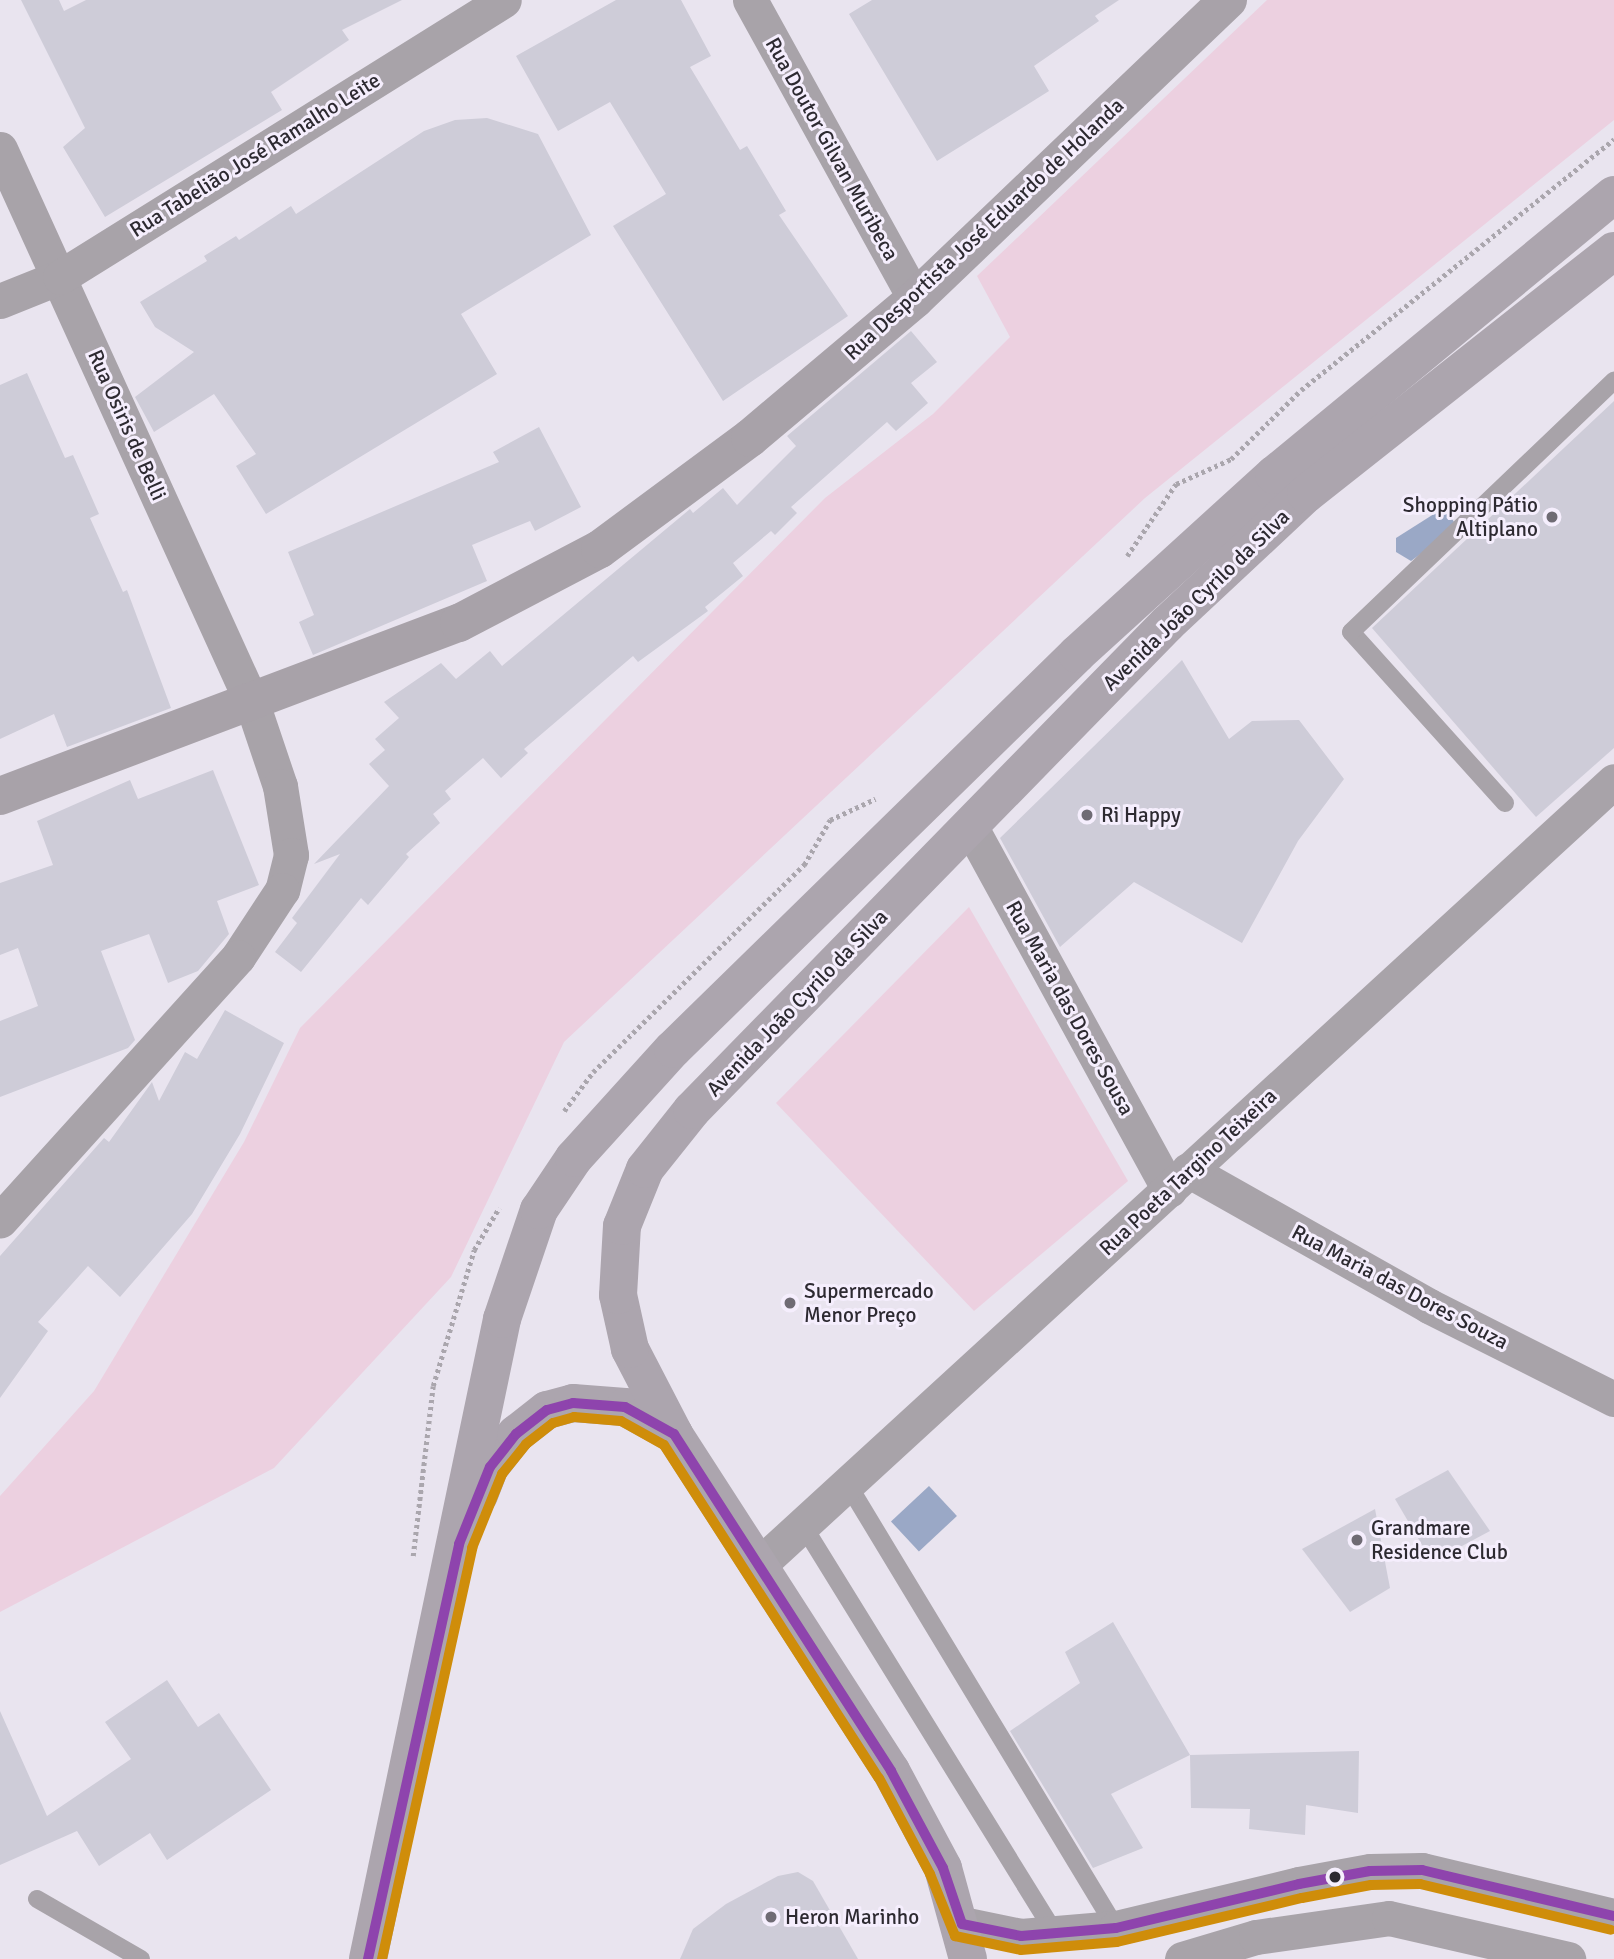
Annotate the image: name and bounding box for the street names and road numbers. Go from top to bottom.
street label: Rua Doutor Gilvan Muribeca [760,33,904,265]
street label: Rua Tabelião José Ramalho Leite [125,67,385,243]
street label: Rua Desportista José Eduardo de Holanda [839,93,1129,365]
street label: Rua Osiris de Belli [82,346,172,504]
street label: Avenida João Cyrilo da Silva [1097,504,1295,696]
street label: Rua Maria das Dores Sousa [1001,896,1139,1120]
street label: Avenida João Cyrilo da Silva [701,904,893,1102]
street label: Rua Poeta Targino Teixeira [1094,1083,1282,1261]
street label: Rua Maria das Dores Souza [1288,1219,1512,1355]

